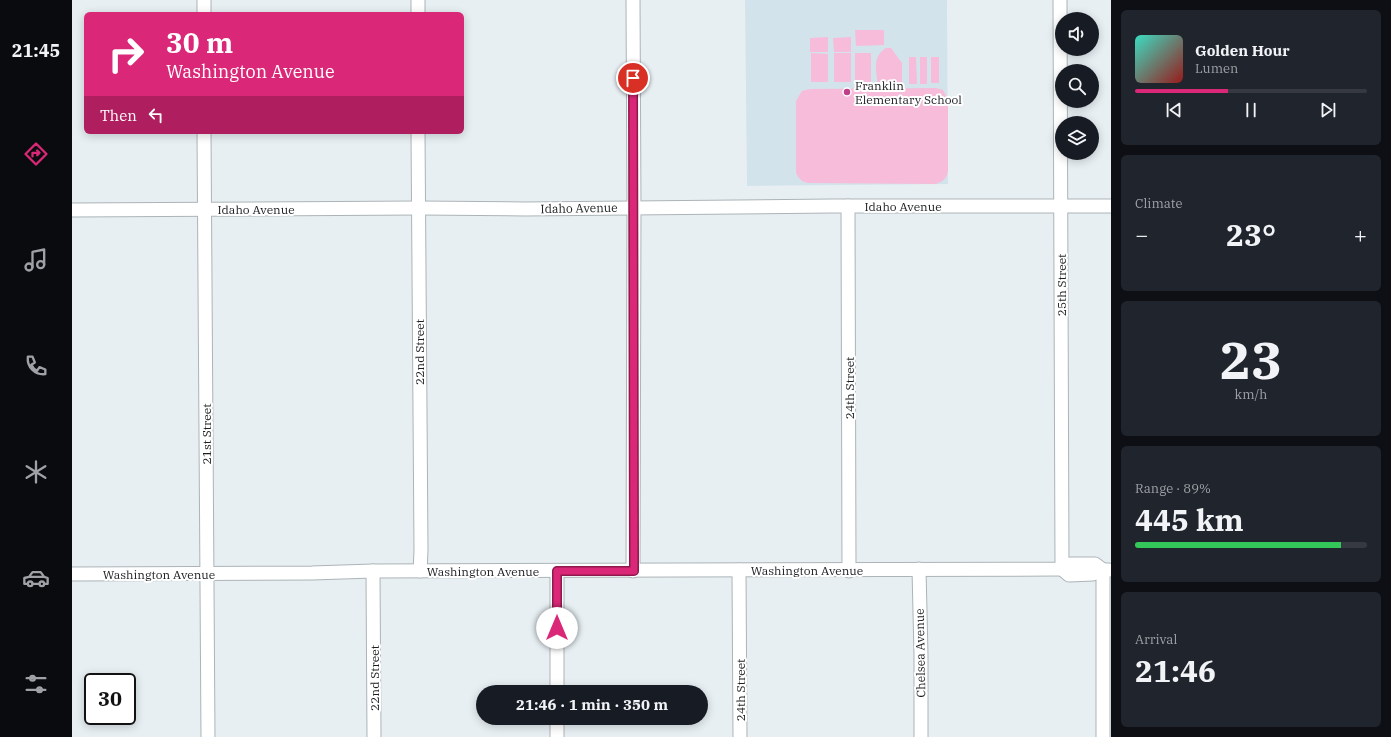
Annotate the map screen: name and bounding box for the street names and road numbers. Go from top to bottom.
street label: Idaho Avenue [864,199,942,214]
street label: Idaho Avenue [540,200,618,216]
street label: Idaho Avenue [217,202,295,217]
street label: 25th Street [1054,254,1069,316]
street label: 22nd Street [412,319,427,385]
street label: 24th Street [842,357,857,419]
street label: 21st Street [199,404,214,464]
street label: Washington Avenue [751,563,863,578]
street label: Washington Avenue [427,564,539,579]
street label: Washington Avenue [103,567,215,582]
street label: Chelsea Avenue [912,608,928,698]
street label: 22nd Street [367,645,382,711]
street label: 24th Street [733,659,748,721]

